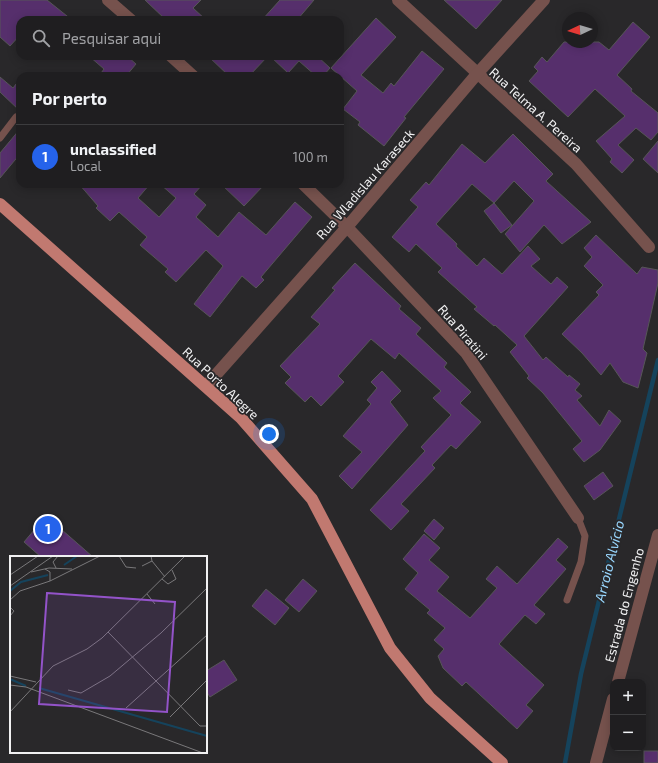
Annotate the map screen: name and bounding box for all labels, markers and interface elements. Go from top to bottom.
north arrow [562,12,598,48]
search box [16,16,344,60]
icon: search [30,27,52,49]
text: Pesquisar aqui [62,29,161,47]
street label: Rua Telma A. Pereira [486,64,586,156]
text: Por perto [32,88,107,108]
street label: Rua Wladislau Karaseck [313,125,418,242]
text: unclassified [70,140,157,158]
text: 1 [42,149,48,165]
text: 100 m [293,149,328,165]
text: Local [70,158,101,174]
street label: Rua Piratini [435,301,491,363]
street label: Rua Porto Alegre [179,343,263,423]
your location [259,424,279,444]
pin: 1 [35,514,61,544]
water label: Arroio Alvício [590,518,627,604]
street label: Estrada do Engenho [601,546,647,664]
inset map [10,556,207,753]
map controls [610,679,646,751]
button: + [610,679,646,715]
button: − [610,715,646,751]

